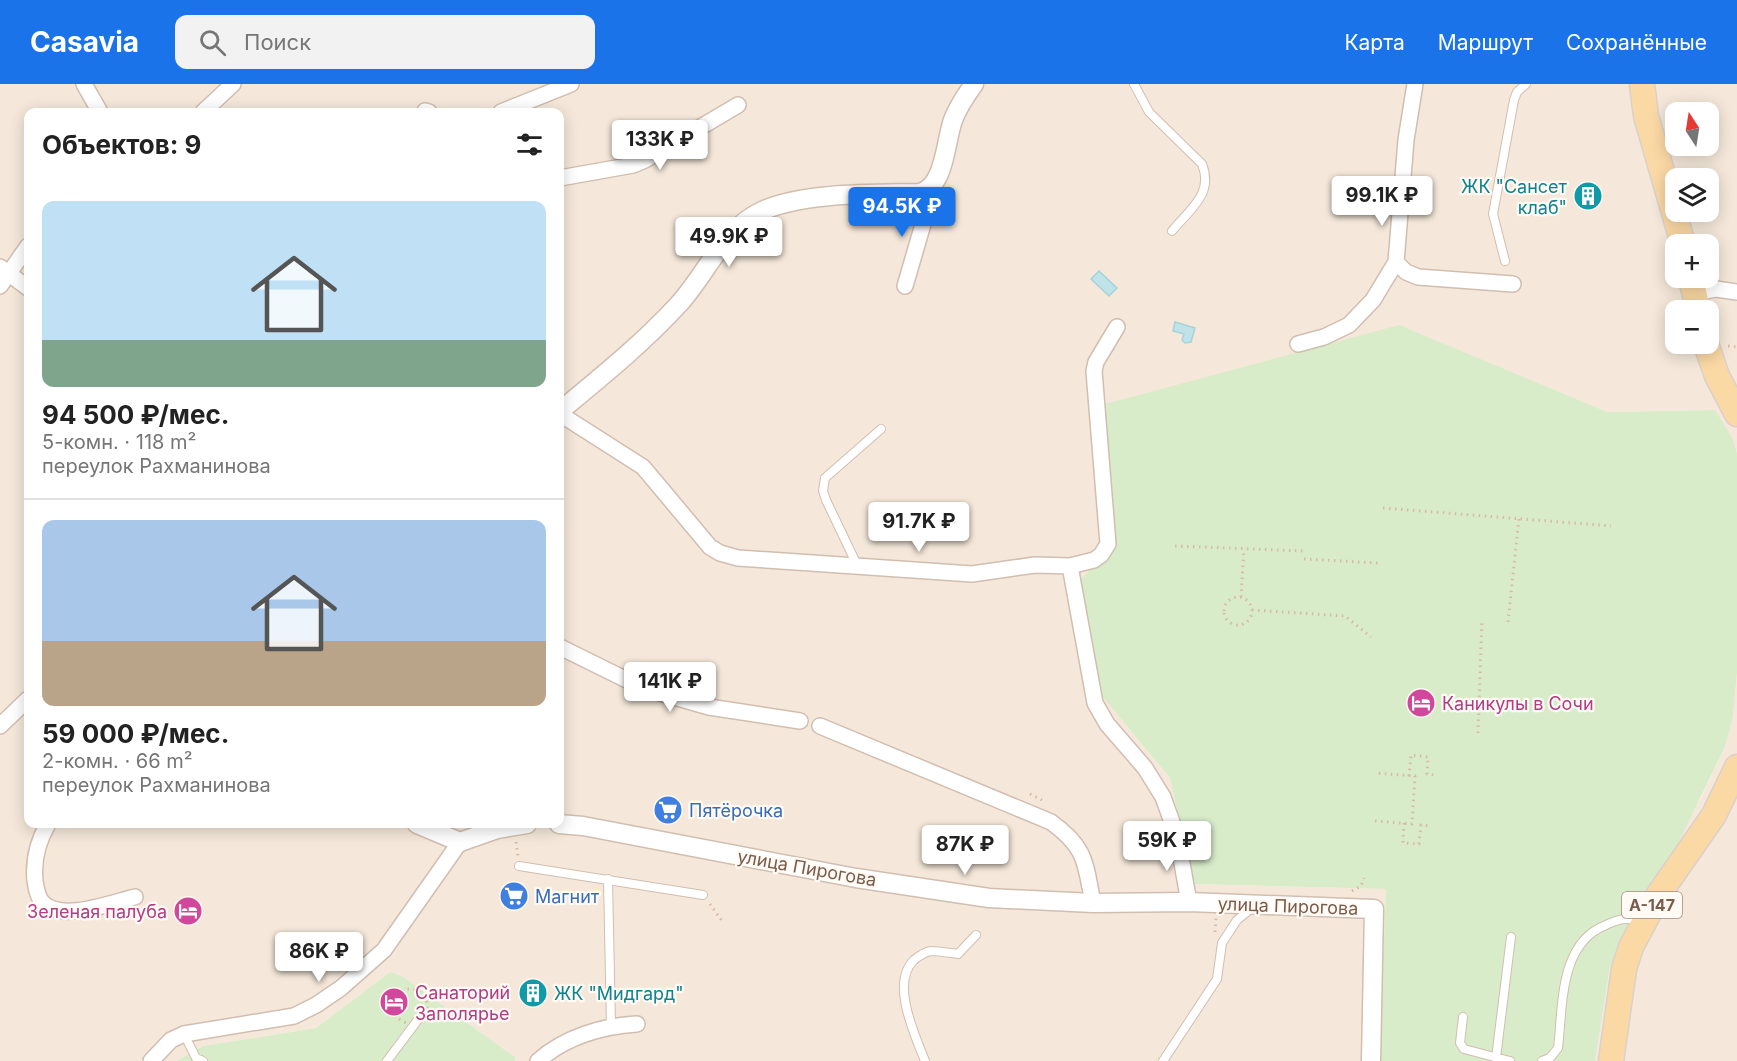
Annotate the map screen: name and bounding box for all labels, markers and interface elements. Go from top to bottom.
search box [175,15,595,69]
text: Casavia [30,25,139,59]
icon: search [196,26,229,59]
text: Поиск [244,29,311,55]
text: Карта [1344,30,1405,55]
text: Маршрут [1438,30,1533,55]
text: Сохранённые [1566,30,1707,55]
north arrow [1665,102,1719,156]
map controls [1665,102,1719,354]
pin: 133K ₽ [611,120,709,171]
text: 133K ₽ [626,127,694,151]
icon: filters [513,128,546,161]
text: Объектов: 9 [42,129,201,160]
button: layers [1665,168,1719,222]
pin: 99.1K ₽ [1327,176,1437,227]
place label: ЖК "Сансет клаб" [1461,176,1568,218]
building icon: ЖК "Сансет клаб" [1572,180,1604,212]
text: 99.1K ₽ [1346,183,1418,207]
pin: 94.5K ₽ [847,187,957,238]
text: 94.5K ₽ [862,194,942,218]
pin: 49.9K ₽ [674,217,784,268]
text: 49.9K ₽ [689,224,769,248]
button: + [1665,234,1719,288]
icon: home [240,240,348,348]
button: − [1665,300,1719,354]
text: 94 500 ₽/мес. [42,399,229,430]
text: 5-комн. · 118 m² [42,430,196,454]
text: переулок Рахманинова [42,454,271,478]
pin: 91.7K ₽ [864,502,974,553]
text: 91.7K ₽ [882,509,956,533]
icon: home [240,559,348,667]
pin: 141K ₽ [621,662,719,713]
text: 141K ₽ [638,669,702,693]
hotel icon: Каникулы в Сочи [1405,687,1437,719]
place label: Каникулы в Сочи [1442,693,1594,714]
text: 59 000 ₽/мес. [42,718,229,749]
text: 2-комн. · 66 m² [42,749,193,773]
text: переулок Рахманинова [42,773,271,797]
supermarket icon: Пятёрочка [652,794,684,826]
place label: Пятёрочка [689,800,783,821]
pin: 59K ₽ [1125,821,1209,872]
pin: 87K ₽ [923,825,1007,876]
text: 59K ₽ [1137,828,1197,852]
text: 87K ₽ [936,832,994,856]
street label: улица Пирогова [736,845,878,891]
supermarket icon: Магнит [498,880,530,912]
place label: Магнит [535,886,600,907]
road number: А-147 [1622,892,1682,918]
street label: улица Пирогова [1217,893,1359,919]
hotel icon: Зеленая палуба [172,895,204,927]
place label: Зеленая палуба [27,901,167,922]
pin: 86K ₽ [277,932,361,983]
text: 86K ₽ [289,939,349,963]
building icon: ЖК "Мидгард" [517,977,549,1009]
place label: Санаторий Заполярье [415,982,510,1024]
place label: ЖК "Мидгард" [554,983,684,1004]
hotel icon: Санаторий Заполярье [378,986,410,1018]

